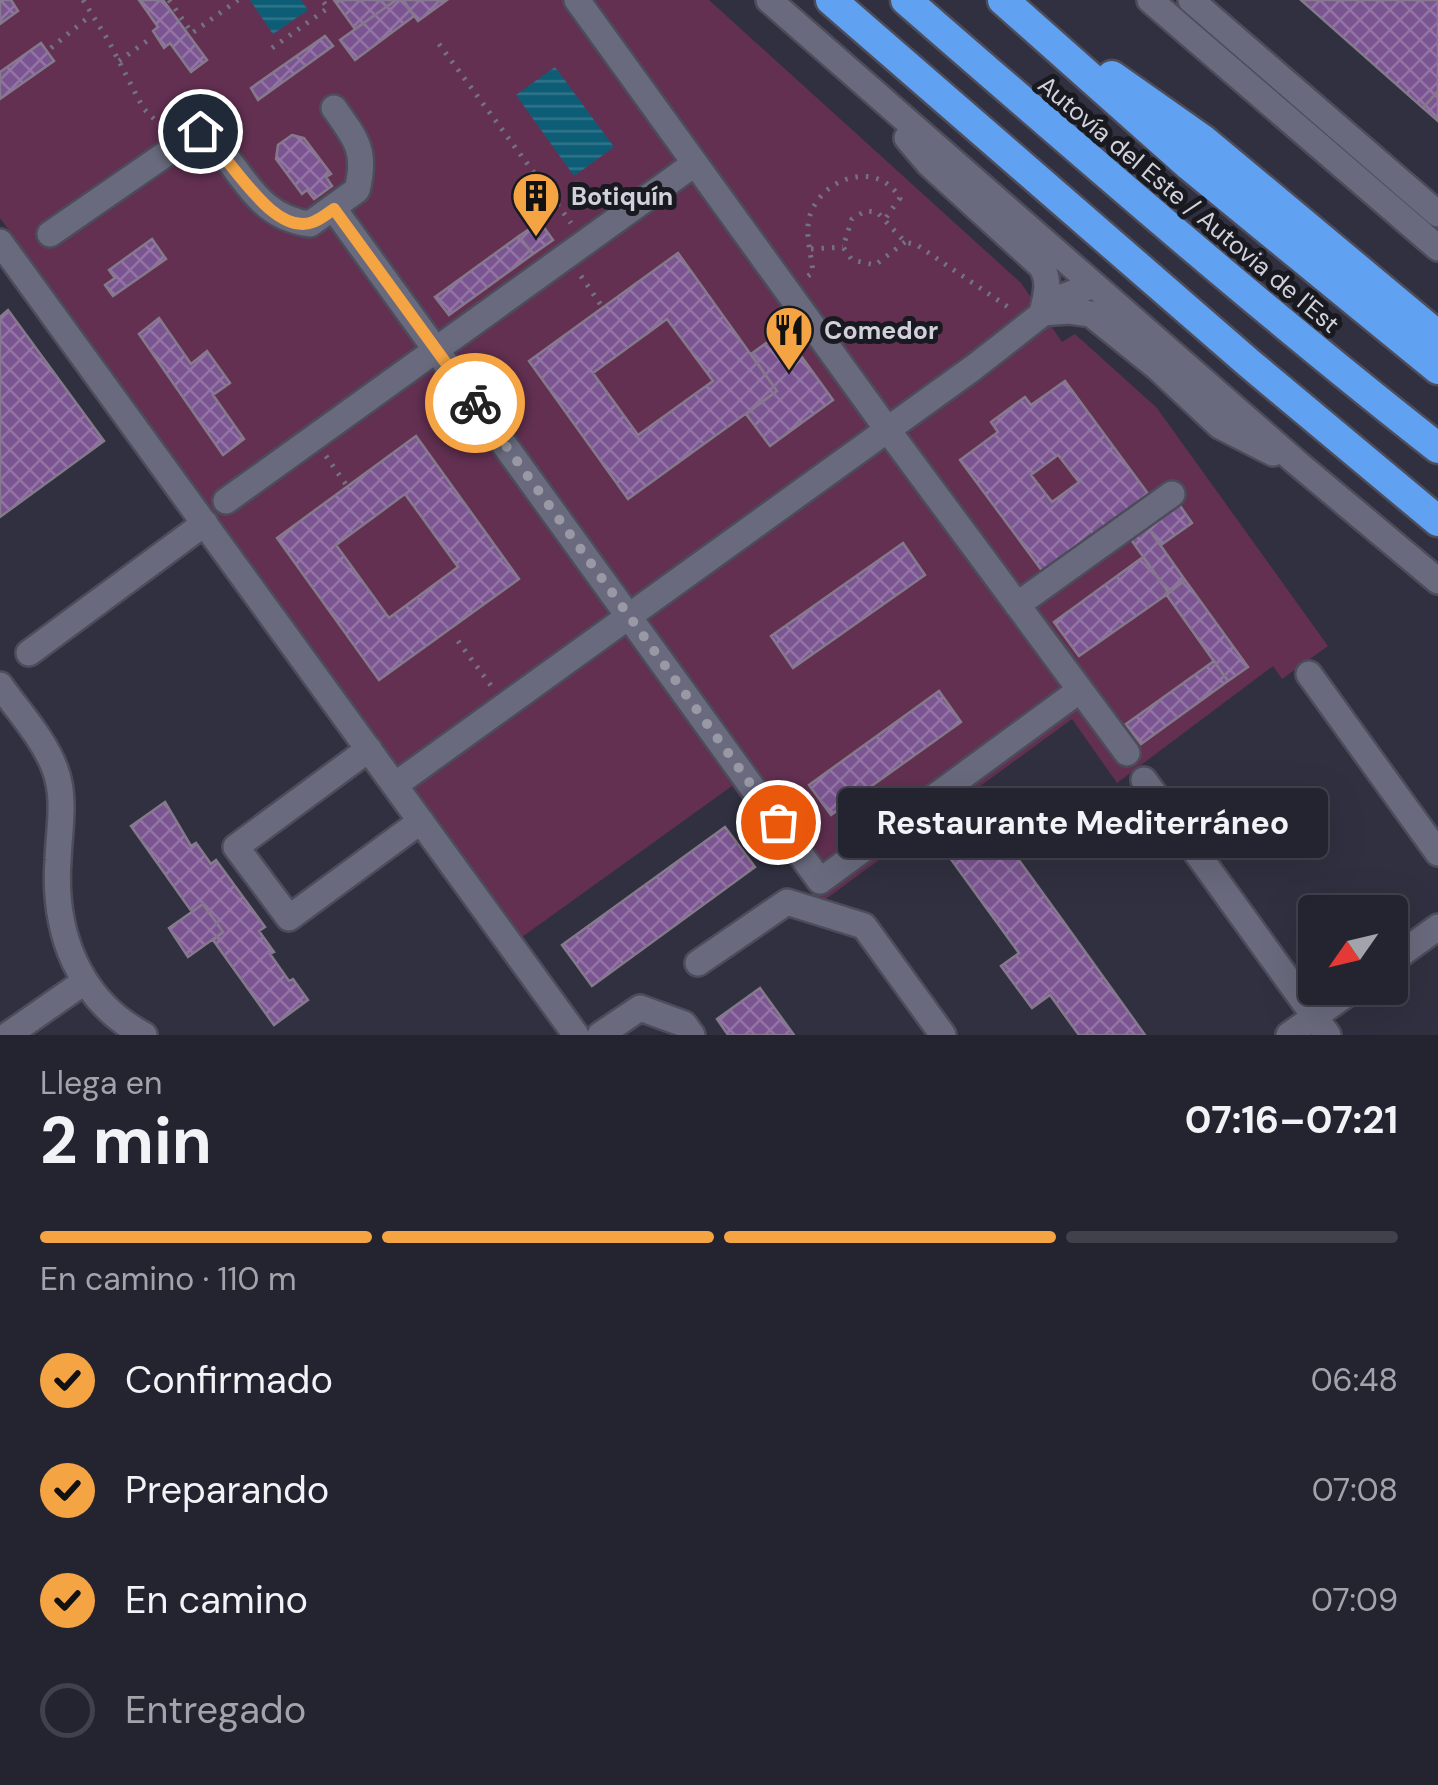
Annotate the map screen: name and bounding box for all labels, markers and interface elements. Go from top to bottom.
street label: Autovía del Este / Autovia de l'Est [1031,68,1346,340]
pin [158,89,243,174]
icon: home [173,104,228,159]
building icon: Botiquín [510,170,562,238]
place label: Botiquín [571,180,673,213]
restaurant icon: Comedor [763,304,815,372]
place label: Comedor [824,314,938,347]
courier [425,353,525,453]
icon: bike [448,376,503,431]
pin [736,780,821,865]
callout: Restaurante Mediterráneo [838,787,1328,857]
icon: bag [751,795,806,850]
text: Restaurante Mediterráneo [877,802,1289,844]
north arrow [1298,895,1408,1005]
map controls [1298,895,1408,1005]
text: Llega en [40,1062,162,1104]
text: 07:16–07:21 [1185,1095,1398,1145]
text: 2 min [40,1099,212,1183]
text: En camino · 110 m [40,1258,296,1300]
icon: check [40,1353,95,1408]
text: Confirmado [125,1355,333,1405]
text: 06:48 [1311,1359,1398,1401]
icon: check [40,1463,95,1518]
text: Preparando [125,1465,329,1515]
text: 07:08 [1312,1469,1398,1511]
icon: check [40,1573,95,1628]
text: En camino [125,1575,308,1625]
text: 07:09 [1311,1579,1398,1621]
text: Entregado [125,1685,306,1735]

